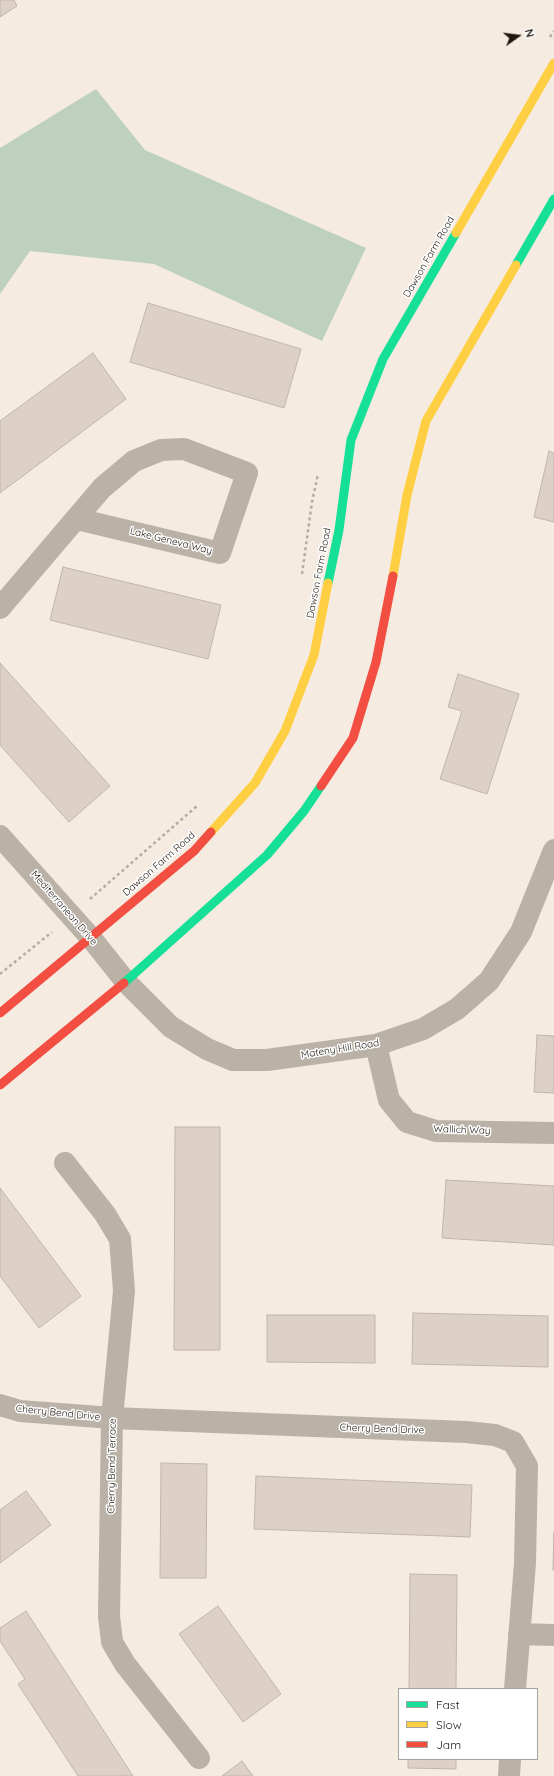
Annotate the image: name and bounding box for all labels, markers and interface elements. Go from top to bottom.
north arrow [498,16,538,56]
text: N [522,27,537,39]
street label: Dawson Farm Road [401,214,457,300]
street label: Lake Geneva Way [129,525,213,557]
street label: Dawson Farm Road [304,527,334,619]
street label: Dawson Farm Road [120,829,198,899]
street label: Mediterranean Drive [28,868,100,948]
street label: Mateny Hill Road [300,1037,380,1061]
street label: Wallich Way [433,1123,491,1137]
street label: Cherry Bend Drive [15,1403,101,1423]
street label: Cherry Bend Terrace [105,1418,119,1514]
street label: Cherry Bend Drive [339,1422,425,1436]
legend [398,1688,538,1760]
text: Fast [436,1697,460,1712]
text: Slow [436,1717,462,1732]
text: Jam [436,1737,461,1752]

